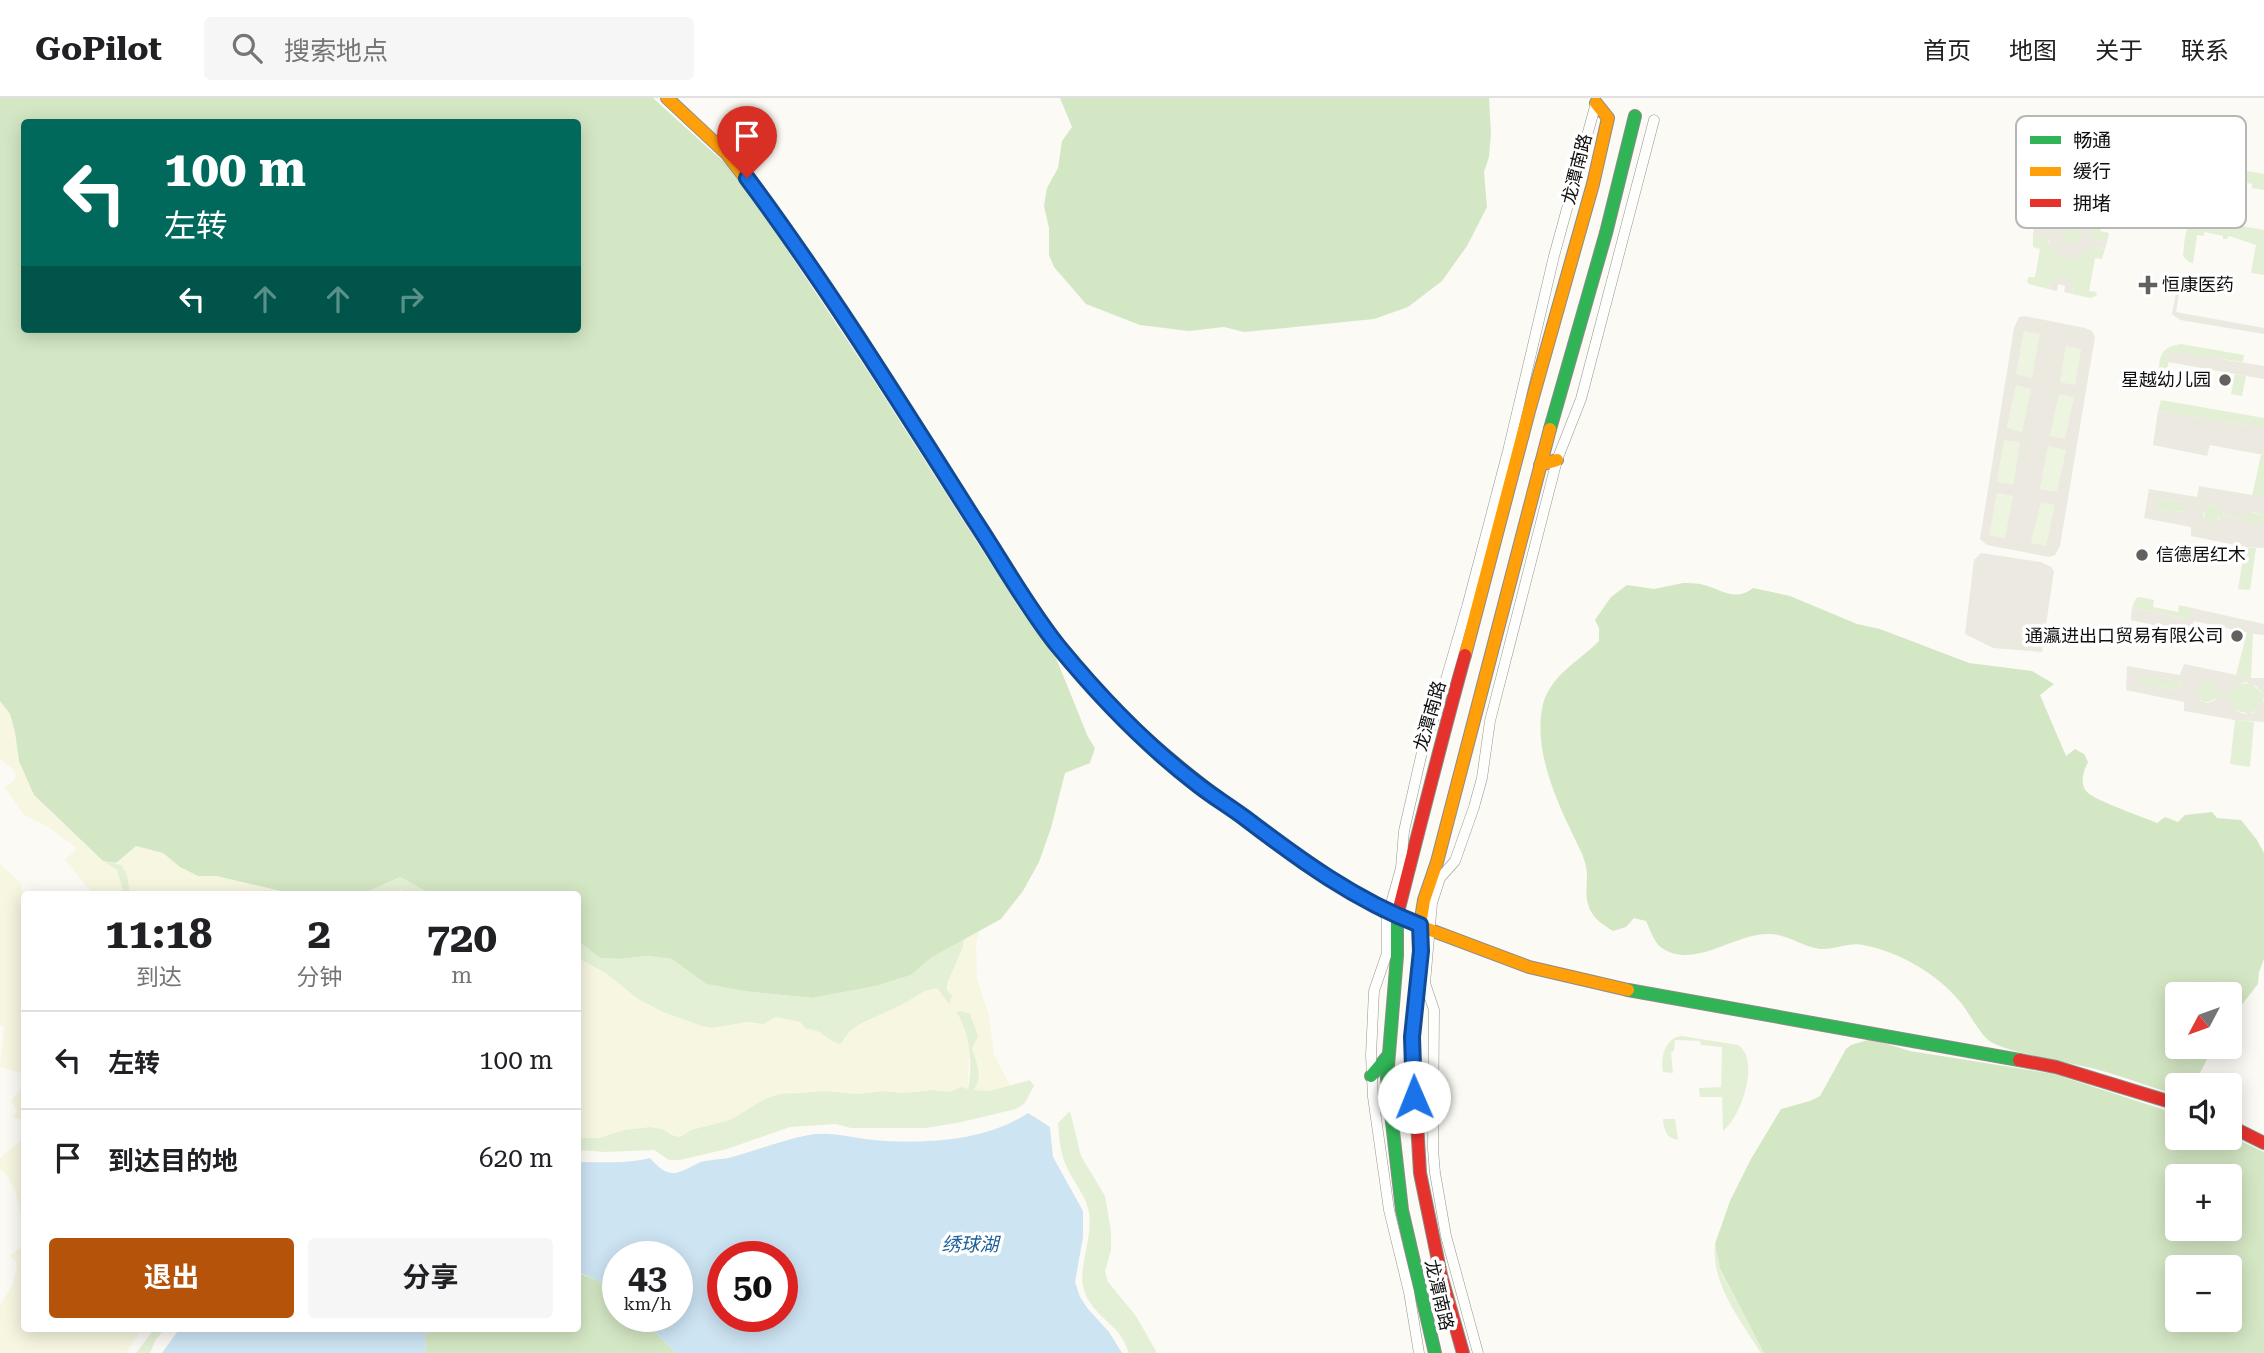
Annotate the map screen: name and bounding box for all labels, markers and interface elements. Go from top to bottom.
search box [204,17,694,80]
text: GoPilot [35,29,162,68]
icon: search [228,29,266,67]
text: 搜索地点 [284,36,388,66]
text: 首页 [1923,37,1971,65]
text: 地图 [2009,37,2057,65]
text: 关于 [2095,37,2143,65]
text: 联系 [2181,37,2229,65]
pin [717,106,777,178]
legend [2016,116,2246,228]
icon: arrive [728,117,766,155]
text: 畅通 [2073,129,2111,152]
street label: 龙潭南路 [1558,131,1595,206]
text: 100 m [164,141,306,198]
icon: left [49,147,140,238]
text: 缓行 [2073,160,2111,183]
text: 拥堵 [2073,192,2111,215]
text: 左转 [164,207,228,245]
place label: 恒康医药 [2162,274,2234,295]
marker: 恒康医药 [2140,277,2156,293]
icon: left [173,280,211,318]
icon: ahead [246,280,284,318]
icon: ahead [319,280,357,318]
icon: right [392,280,430,318]
place label: 星越幼儿园 [2121,369,2211,390]
marker: 星越幼儿园 [2217,372,2233,388]
place label: 信德居红木 [2156,544,2246,565]
marker: 信德居红木 [2134,547,2150,563]
place label: 通瀛进出口贸易有限公司 [2025,625,2223,646]
marker: 通瀛进出口贸易有限公司 [2229,628,2245,644]
street label: 龙潭南路 [1410,678,1450,753]
text: 11:18 [105,909,212,958]
text: 2 [308,909,331,958]
text: 720 [426,913,497,962]
text: m [451,962,472,989]
text: 到达 [136,964,182,991]
text: 分钟 [296,964,342,991]
north arrow [2165,982,2242,1059]
map controls [2165,982,2242,1332]
icon: left [49,1041,87,1079]
text: 100 m [479,1045,553,1075]
text: 左转 [108,1048,160,1078]
position arrow [1377,1060,1451,1134]
button: sound [2165,1073,2242,1150]
icon: arrive [49,1139,87,1177]
text: 620 m [479,1143,553,1173]
text: 到达目的地 [108,1146,238,1176]
button: + [2165,1164,2242,1241]
water label: 绣球湖 [941,1233,1001,1256]
button: 退出 [49,1238,294,1318]
button: 分享 [308,1238,553,1318]
speed limit sign: 50 [707,1241,798,1332]
button: − [2165,1255,2242,1332]
text: 43 [628,1257,667,1298]
street label: 龙潭南路 [1421,1257,1458,1332]
text: km/h [623,1293,672,1314]

